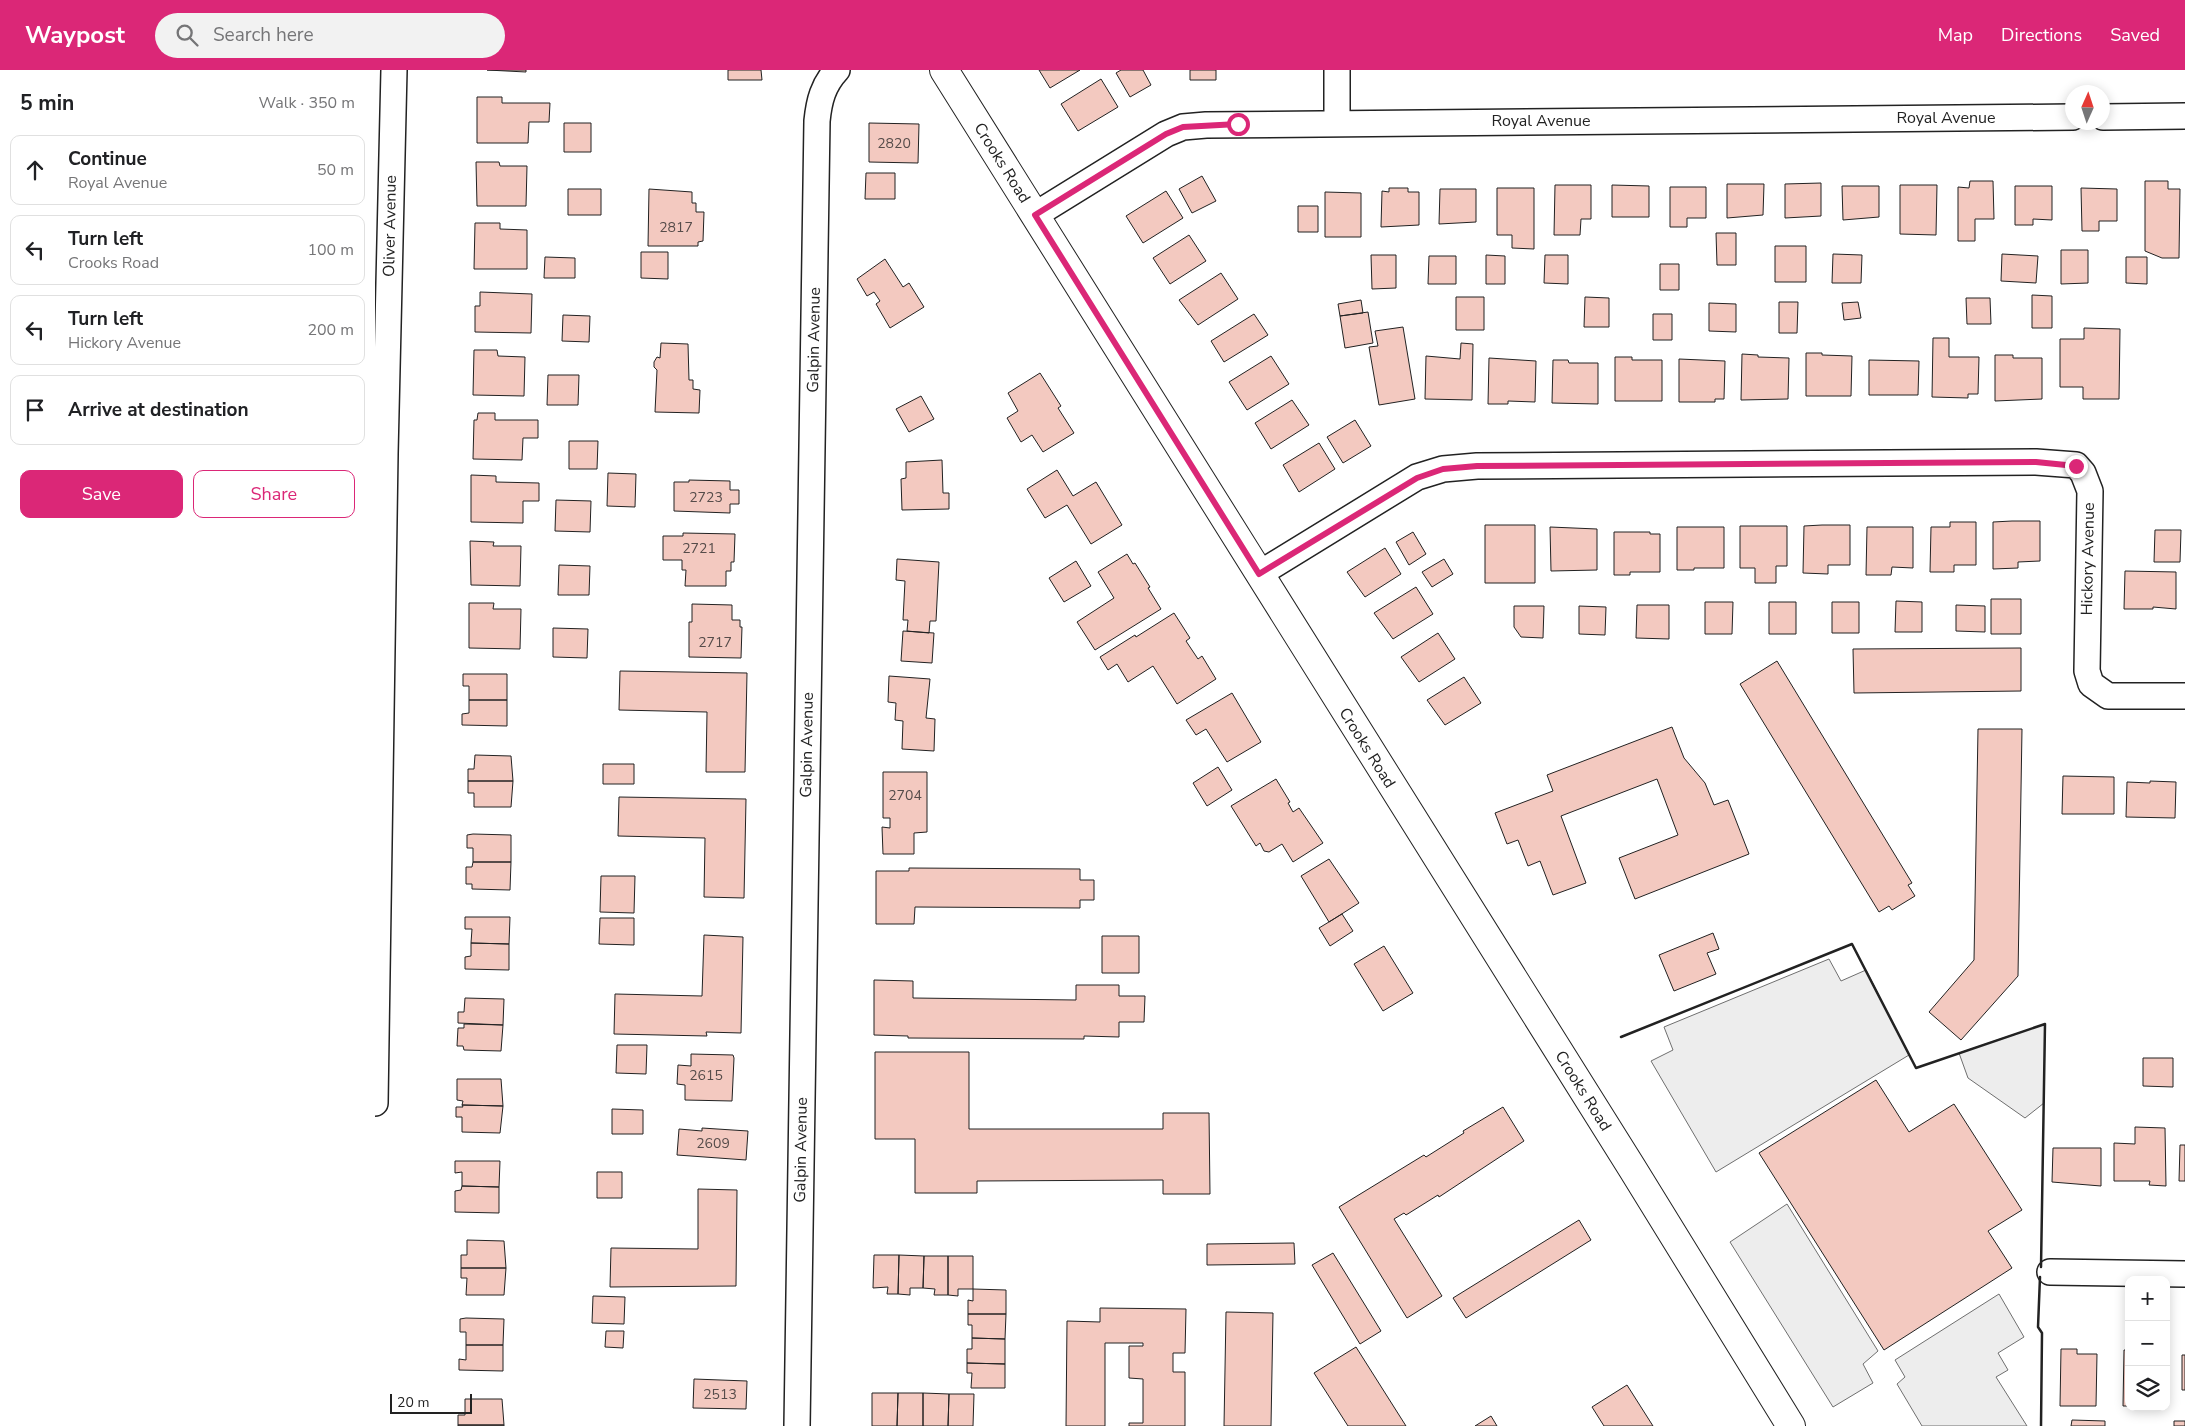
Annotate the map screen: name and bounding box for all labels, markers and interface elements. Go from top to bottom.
search box [155,13,505,58]
text: Waypost [25,19,125,51]
icon: search [173,21,201,49]
text: Search here [213,22,314,48]
text: Map [1938,23,1973,47]
text: Directions [2001,23,2082,47]
text: Saved [2110,23,2160,47]
north arrow [2065,85,2110,130]
text: 5 min [20,89,74,117]
text: Walk · 350 m [259,92,355,114]
street label: Royal Avenue [1896,107,1996,129]
street label: Royal Avenue [1491,110,1591,132]
route start [1227,113,1250,136]
street label: Crooks Road [969,119,1035,207]
house number: 2820 [877,134,911,153]
text: Continue [68,146,147,172]
icon: ahead [21,156,49,184]
text: 50 m [317,159,354,181]
text: Royal Avenue [68,172,167,194]
street label: Oliver Avenue [378,175,402,277]
house number: 2817 [659,218,693,237]
text: Turn left [68,226,143,252]
icon: left [21,236,49,264]
text: 100 m [307,239,354,261]
text: Crooks Road [68,252,159,274]
street label: Galpin Avenue [802,287,826,393]
text: Turn left [68,306,143,332]
icon: left [21,316,49,344]
text: 200 m [307,319,354,341]
text: Hickory Avenue [68,332,181,354]
icon: arrive [21,396,49,424]
text: Arrive at destination [68,397,249,423]
route end [2065,455,2088,478]
button: Save [20,470,183,518]
button: Share [193,470,355,518]
house number: 2723 [689,488,723,507]
street label: Hickory Avenue [2076,502,2100,616]
house number: 2721 [682,539,716,558]
house number: 2717 [698,633,732,652]
street label: Galpin Avenue [795,692,819,798]
street label: Crooks Road [1334,704,1400,792]
house number: 2704 [888,786,922,805]
street label: Crooks Road [1550,1047,1616,1135]
house number: 2615 [689,1066,723,1085]
street label: Galpin Avenue [789,1097,813,1203]
house number: 2609 [696,1134,730,1153]
map controls [2125,1276,2170,1411]
button: + [2125,1276,2170,1321]
button: − [2125,1321,2170,1366]
button: layers [2125,1366,2170,1411]
house number: 2513 [703,1385,737,1404]
scale bar [390,1391,473,1414]
text: 20 m [397,1393,429,1412]

